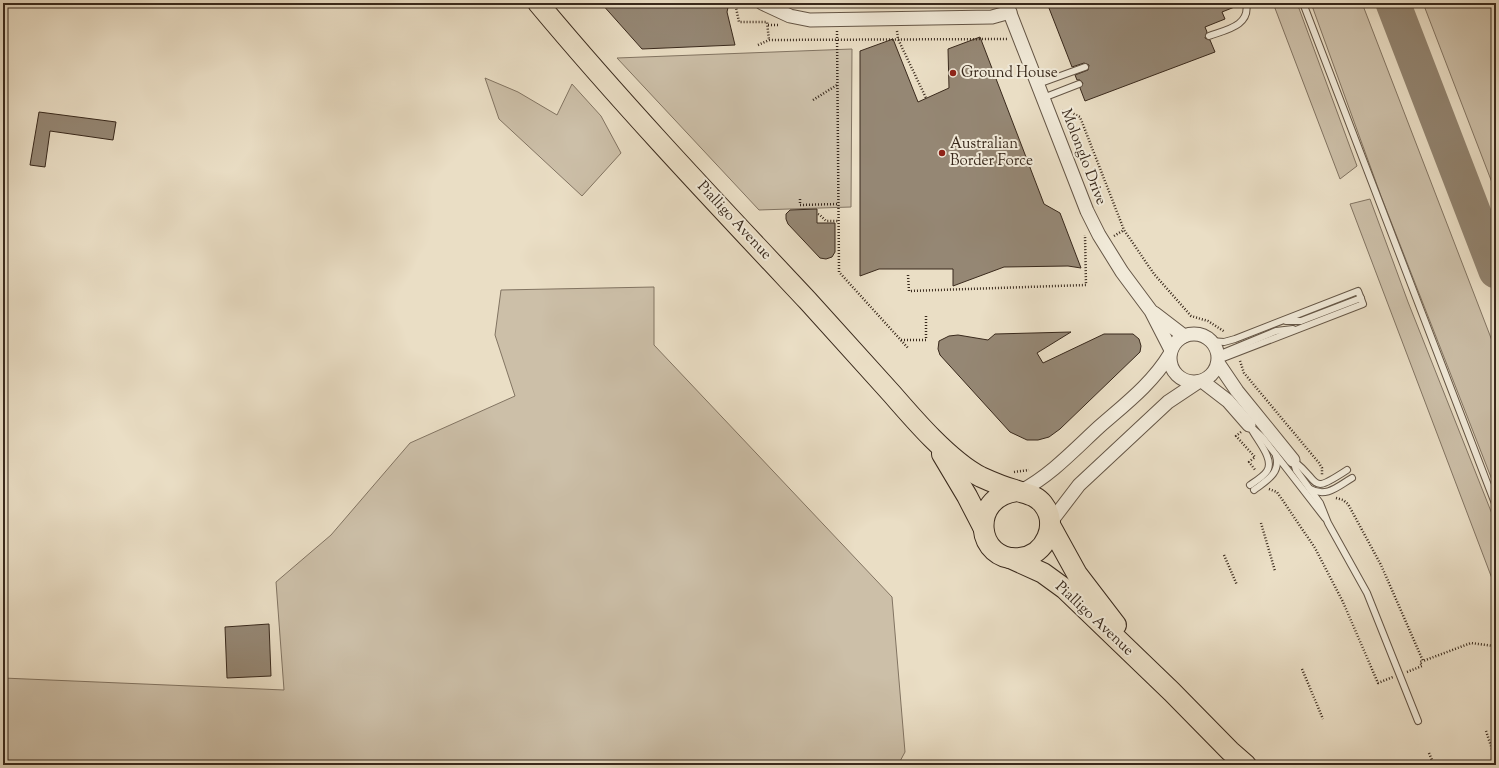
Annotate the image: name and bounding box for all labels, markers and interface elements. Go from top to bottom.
place label: Ground House [961,63,1058,84]
marker: Ground House [948,68,958,78]
street label: Molonglo Drive [1055,106,1111,208]
place label: Australian Border Force [950,134,1033,172]
marker: Australian Border Force [937,148,947,158]
street label: Pialligo Avenue [692,177,776,265]
street label: Pialligo Avenue [1050,577,1138,661]

